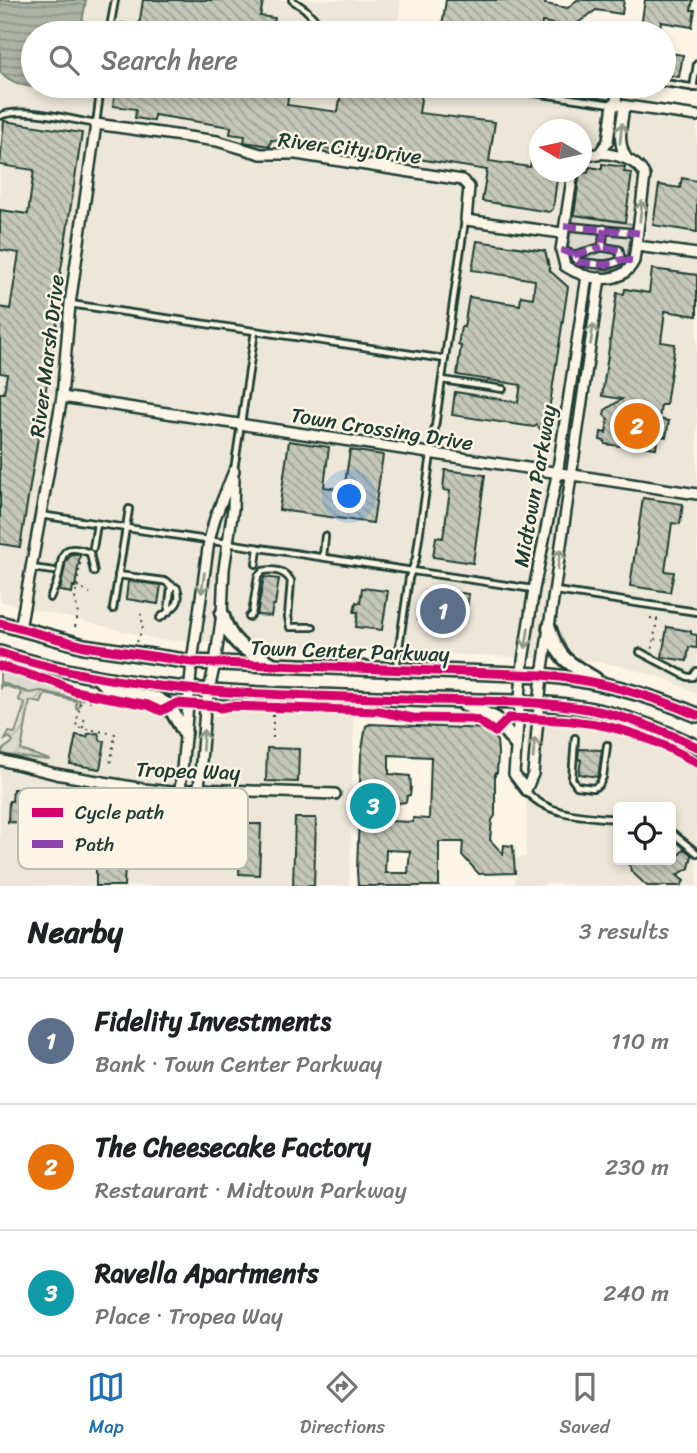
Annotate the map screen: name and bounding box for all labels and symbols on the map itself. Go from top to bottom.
north arrow [529,119,592,182]
street label: River City Drive [276,120,424,176]
one-way arrow [615,122,628,145]
one-way arrow [635,200,648,223]
street label: River Marsh Drive [18,272,76,440]
one-way arrow [586,323,599,346]
street label: Town Crossing Drive [288,396,476,462]
pin: 2 [614,400,660,452]
street label: Midtown Parkway [502,402,568,570]
your location [332,479,366,513]
one-way arrow [553,548,566,571]
one-way arrow [197,571,210,594]
pin: 1 [420,585,466,637]
one-way arrow [520,626,533,649]
street label: Town Center Parkway [250,629,450,673]
one-way arrow [197,729,210,752]
one-way arrow [528,737,541,760]
street label: Tropea Way [135,750,241,792]
pin: 3 [350,780,396,832]
legend [18,788,248,869]
text: Cycle path [75,796,164,829]
text: Path [75,828,114,861]

